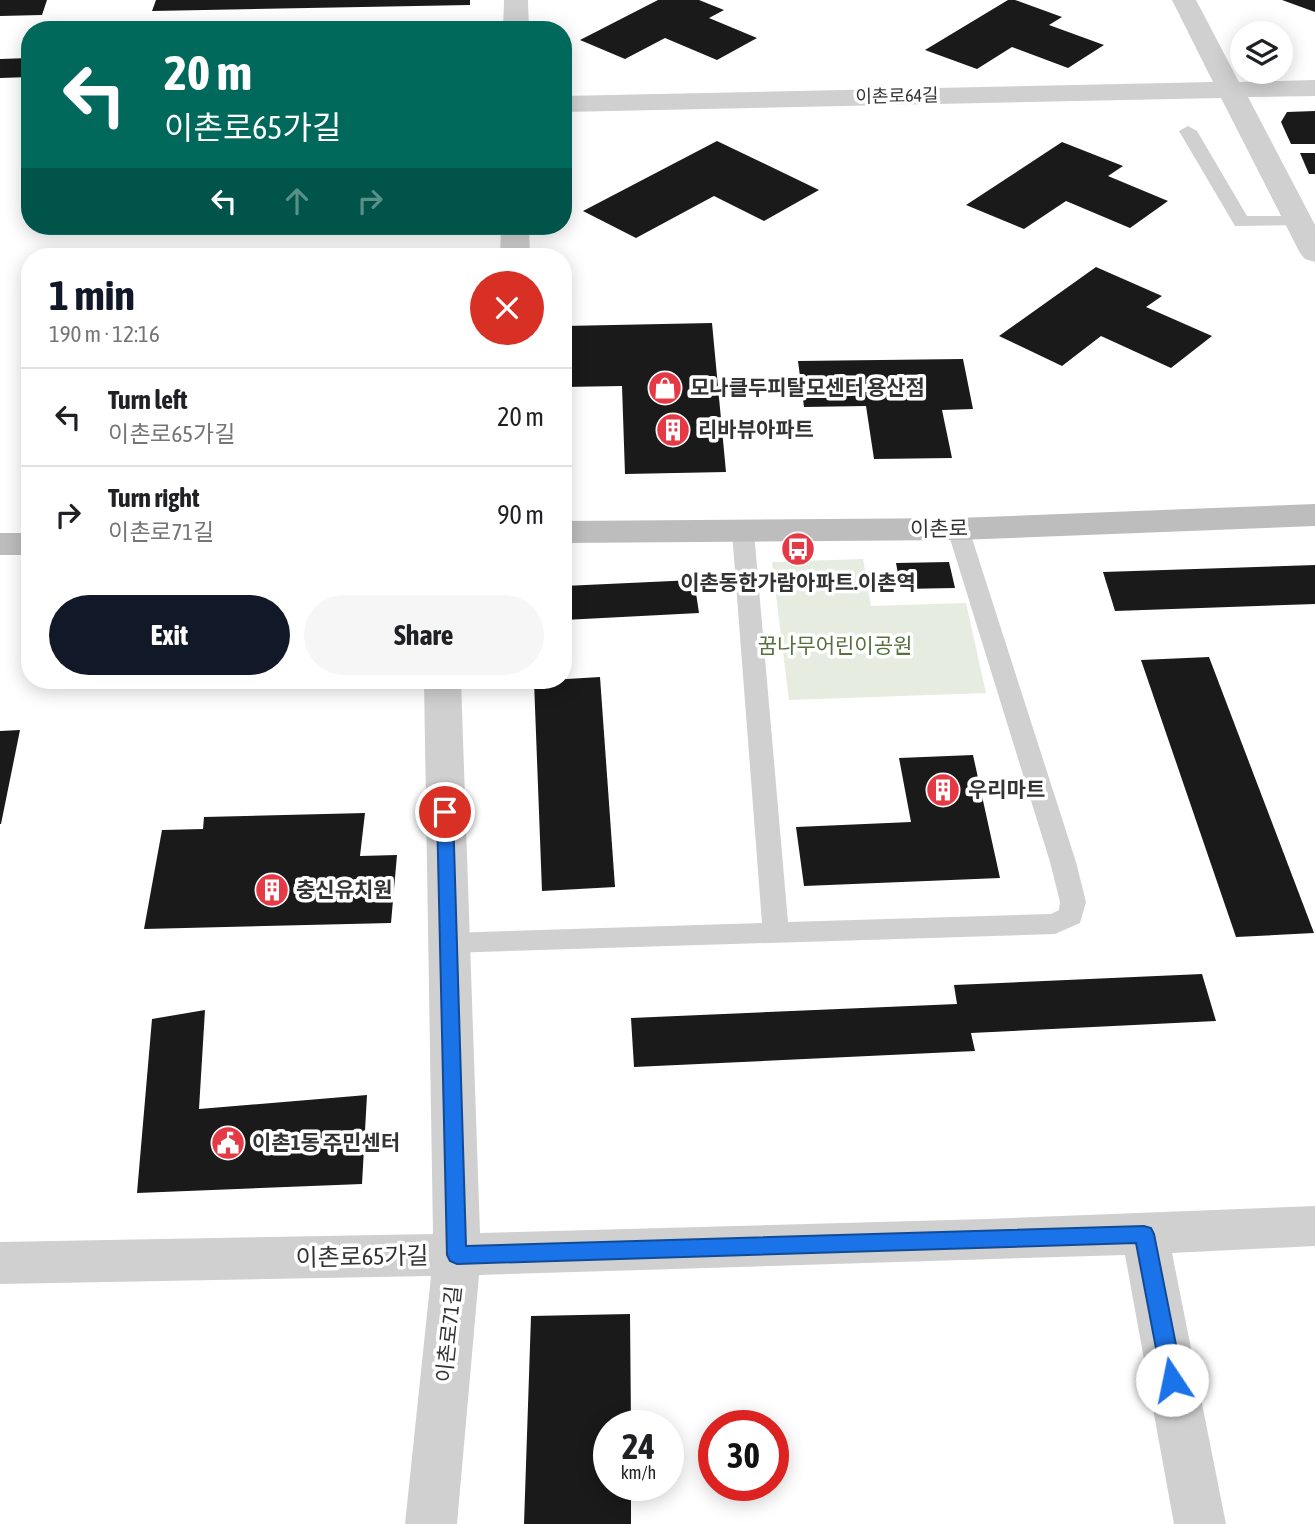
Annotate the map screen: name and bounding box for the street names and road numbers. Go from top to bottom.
street label: 이촌로64길 [855,84,939,107]
street label: 이촌로 [910,515,968,541]
street label: 이촌로65가길 [295,1242,429,1271]
street label: 이촌로71길 [431,1284,465,1383]

